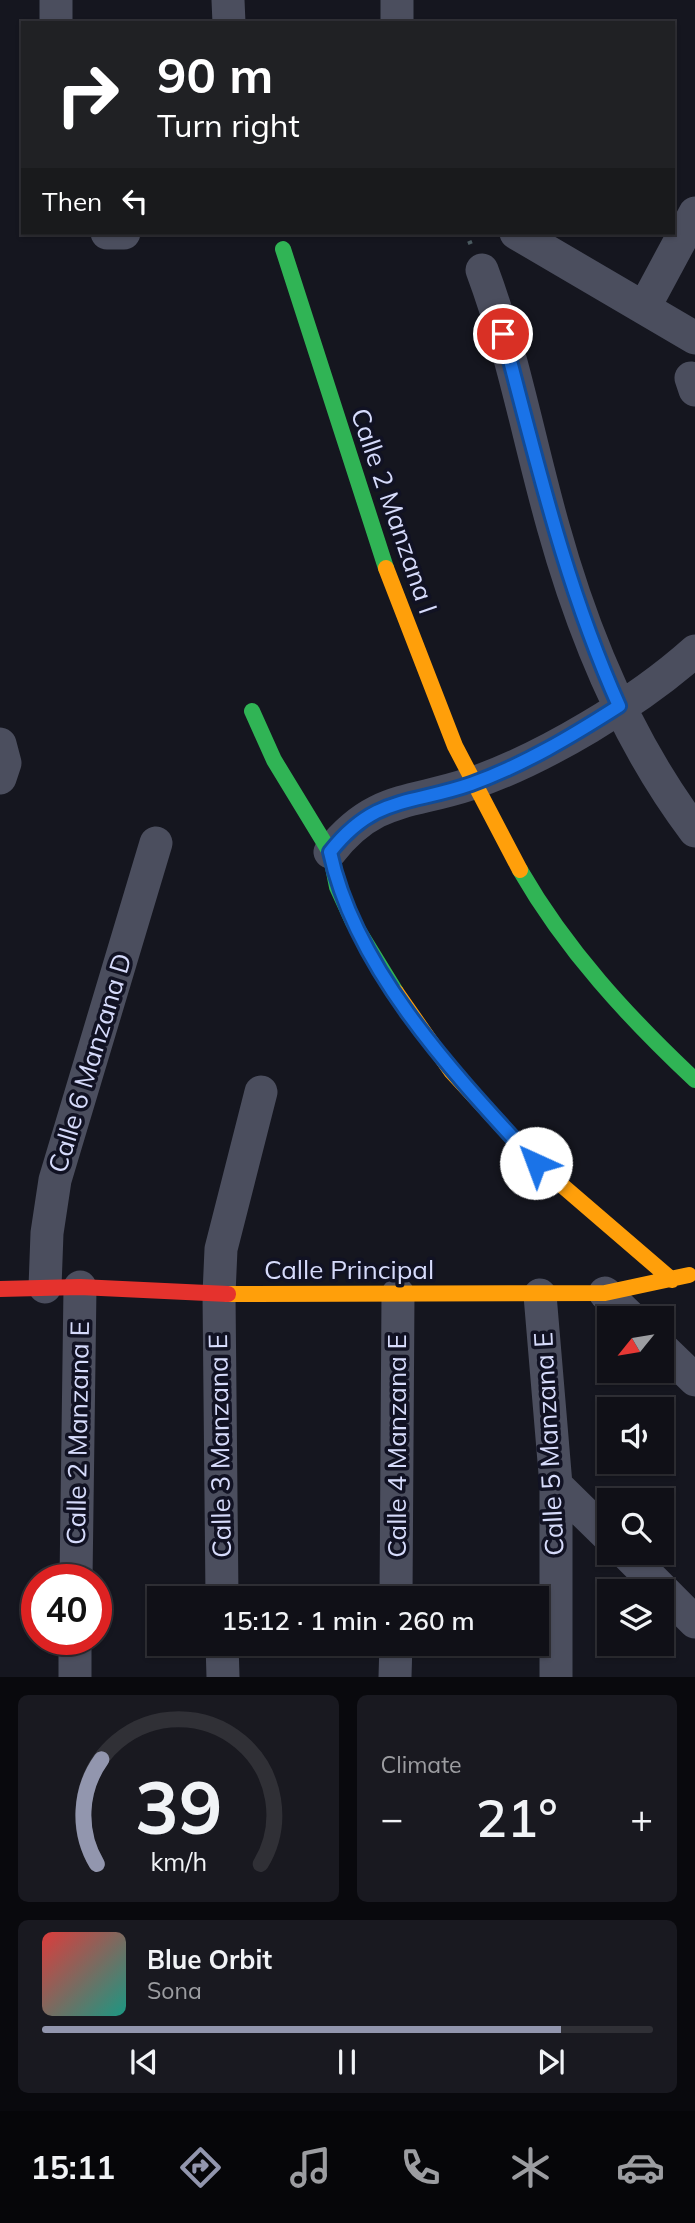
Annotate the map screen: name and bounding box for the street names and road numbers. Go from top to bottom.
street label: Calle 2 Manzana I [344,404,445,618]
street label: Calle 6 Manzana D [40,949,139,1177]
street label: Calle Principal [264,1253,434,1286]
street label: Calle 2 Manzana E [59,1321,96,1545]
street label: Calle 5 Manzana E [526,1331,571,1557]
street label: Calle 3 Manzana E [201,1334,238,1558]
street label: Calle 4 Manzana E [380,1334,413,1558]

